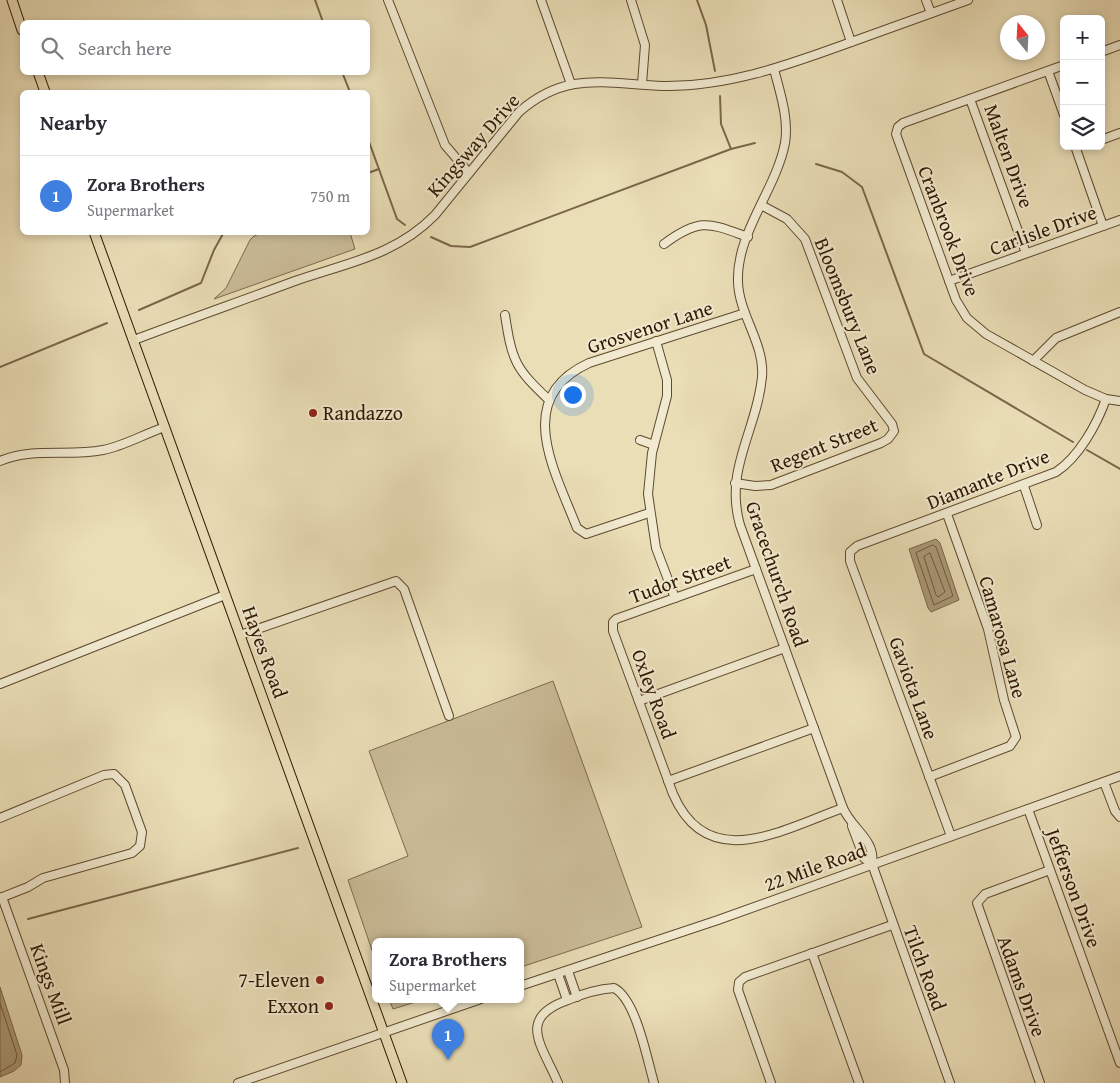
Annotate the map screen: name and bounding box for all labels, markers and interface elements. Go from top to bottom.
north arrow [1000,15,1045,60]
map controls [1060,15,1105,150]
button: + [1060,15,1105,60]
search box [20,20,370,75]
icon: search [38,34,66,62]
text: Search here [78,34,172,62]
button: − [1060,60,1105,105]
street label: Kingsway Drive [419,86,526,203]
street label: Malten Drive [977,100,1042,212]
button: layers [1060,105,1105,150]
text: Nearby [40,107,107,138]
street label: Cranbrook Drive [911,161,988,300]
text: Zora Brothers [87,170,205,198]
text: 1 [52,184,60,208]
text: 750 m [310,184,350,208]
street label: Carlisle Drive [985,197,1100,262]
text: Supermarket [87,198,174,222]
street label: Bloomsbury Lane [808,233,889,379]
street label: Grosvenor Lane [583,293,716,360]
your location [560,382,586,408]
place label: Randazzo [323,398,403,427]
marker: Randazzo [307,407,319,419]
street label: Regent Street [766,410,882,479]
street label: Diamante Drive [922,441,1053,516]
street label: Gracechurch Road [739,497,816,651]
street label: Tudor Street [625,547,735,610]
street label: Camarosa Lane [972,572,1035,701]
street label: Hayes Road [235,602,296,702]
street label: Gaviota Lane [882,632,946,743]
street label: Oxley Road [625,645,684,743]
street label: Jefferson Drive [1038,821,1109,951]
street label: 22 Mile Road [760,835,870,898]
street label: Tilch Road [897,921,954,1015]
street label: Adams Drive [991,931,1054,1041]
popup [372,938,524,1003]
street label: Kings Mill [23,939,80,1029]
text: Zora Brothers [389,945,507,973]
place label: 7-Eleven [238,965,310,994]
text: Supermarket [389,973,476,997]
marker: 7-Eleven [314,974,326,986]
place label: Exxon [267,991,319,1020]
marker: Exxon [323,1000,335,1012]
pin: 1 [432,1019,464,1060]

